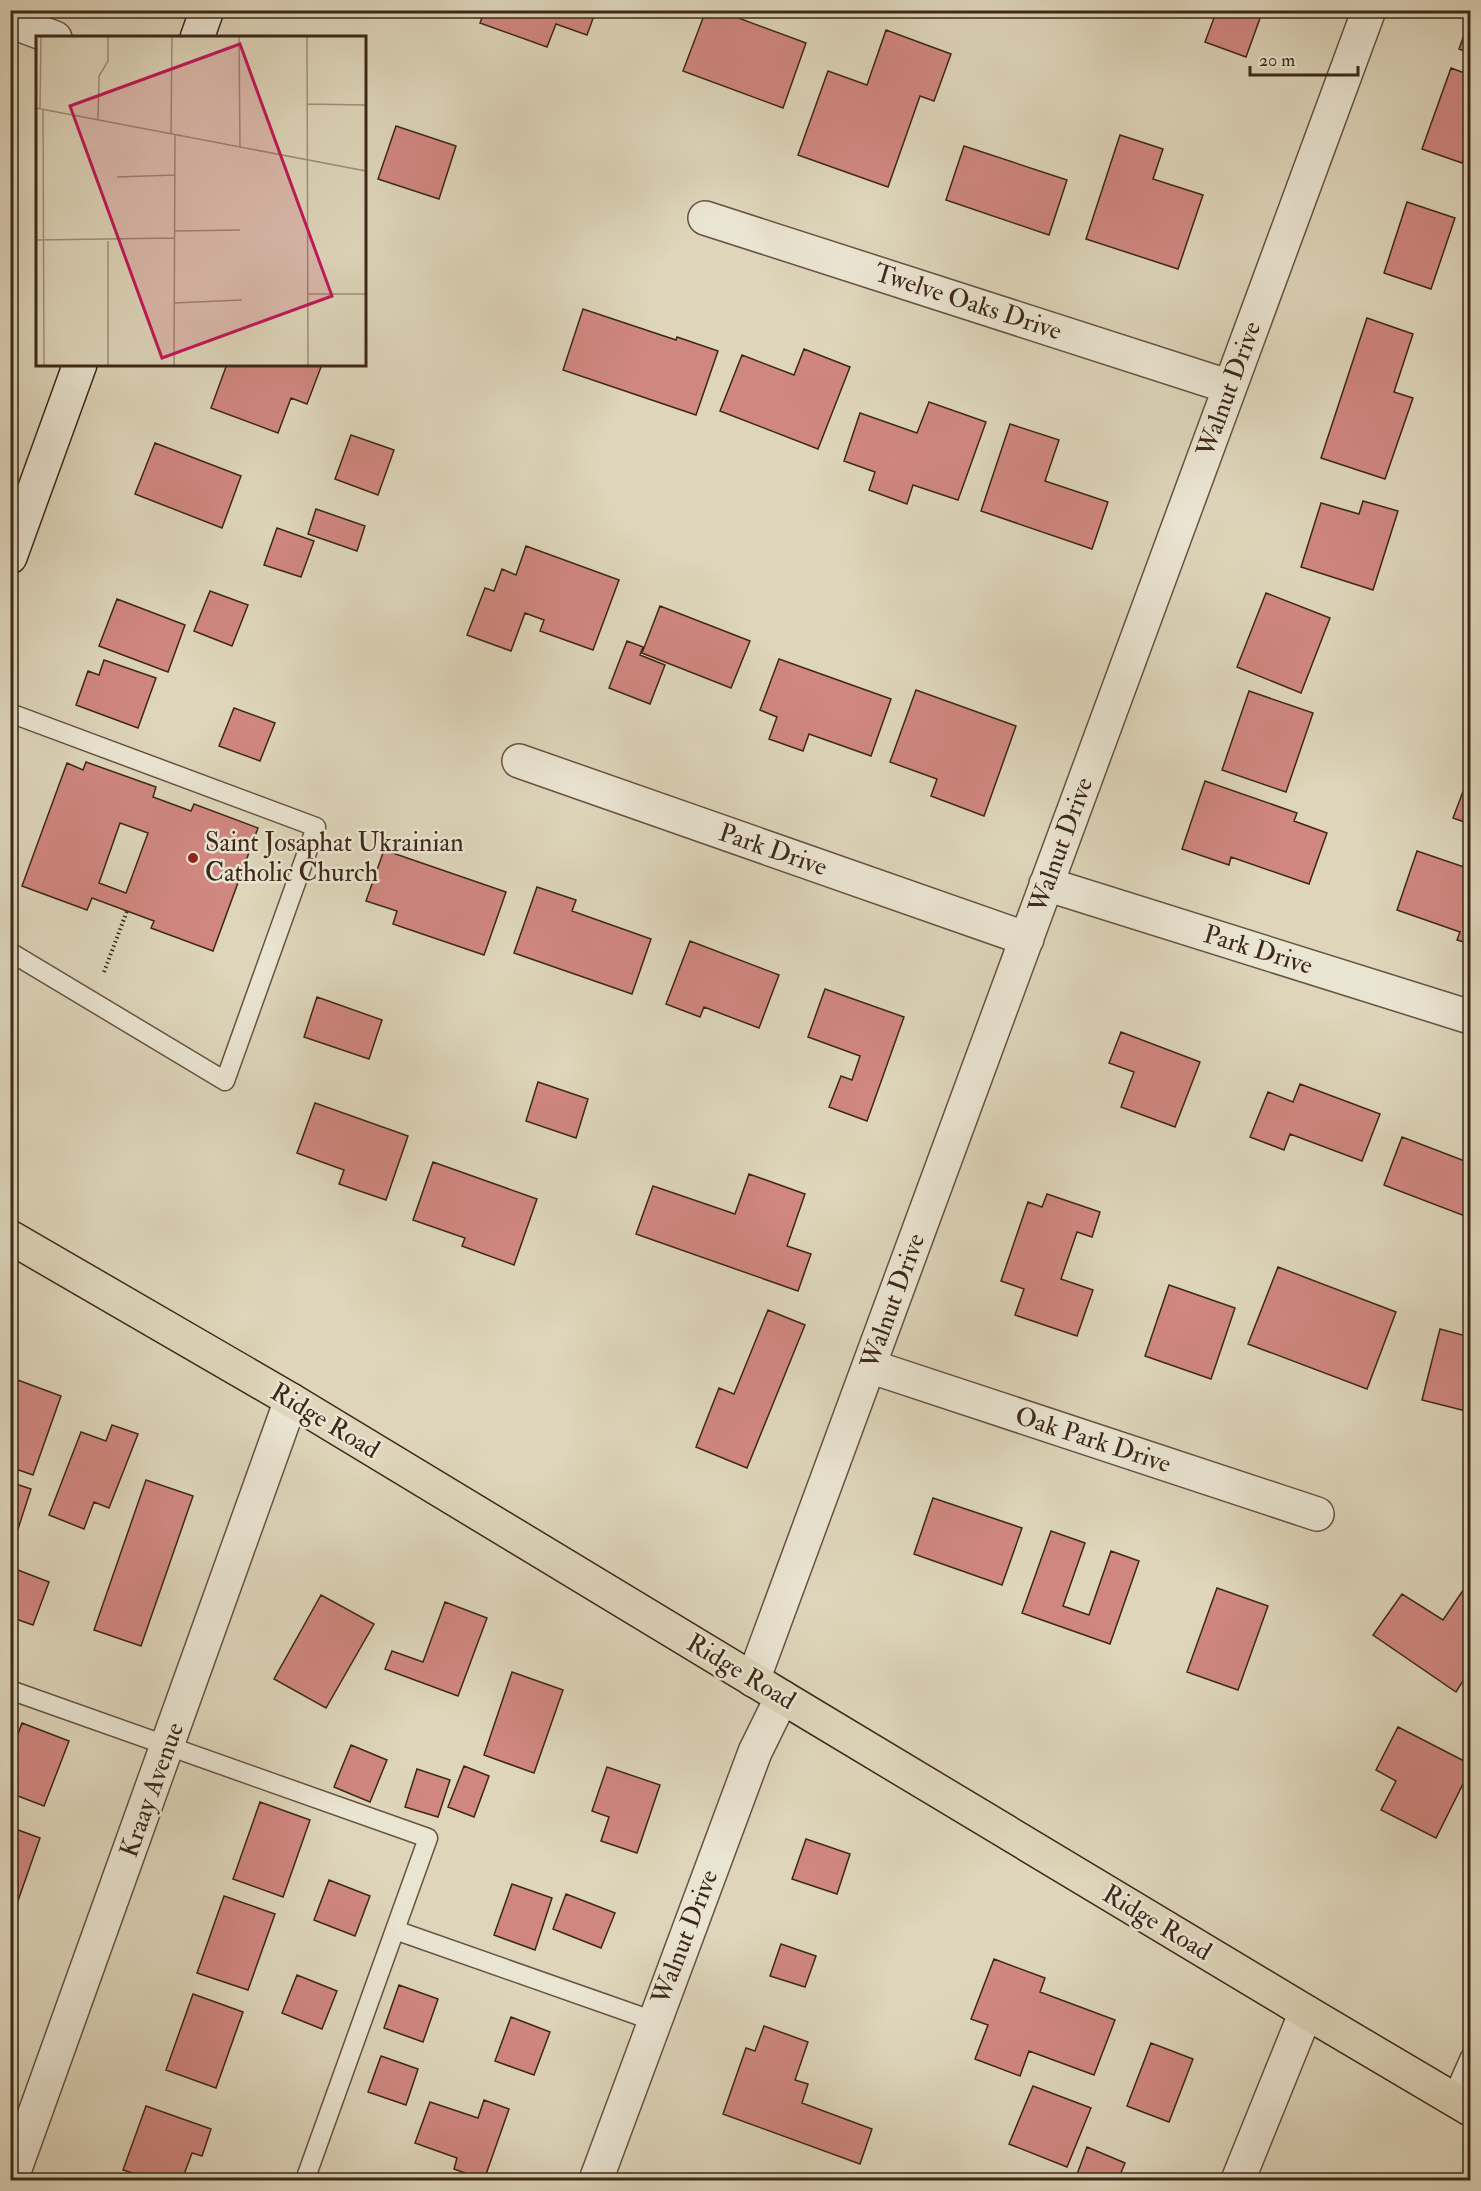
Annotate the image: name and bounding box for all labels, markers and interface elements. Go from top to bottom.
inset map [36,36,366,366]
scale bar [1250,39,1358,77]
text: 20 m [1259,49,1295,72]
street label: Twelve Oaks Drive [870,257,1066,347]
street label: Walnut Drive [1189,317,1268,462]
street label: Walnut Drive [1021,773,1100,918]
street label: Park Drive [715,817,831,883]
place label: Saint Josaphat Ukrainian Catholic Church [205,827,464,889]
marker: Saint Josaphat Ukrainian Catholic Church [186,851,200,865]
street label: Park Drive [1200,918,1317,982]
street label: Walnut Drive [853,1229,932,1374]
street label: Ridge Road [265,1376,386,1466]
street label: Oak Park Drive [1011,1400,1175,1480]
street label: Ridge Road [681,1627,802,1717]
street label: Kraay Avenue [113,1718,191,1862]
street label: Walnut Drive [644,1865,725,2010]
street label: Ridge Road [1097,1878,1218,1968]

